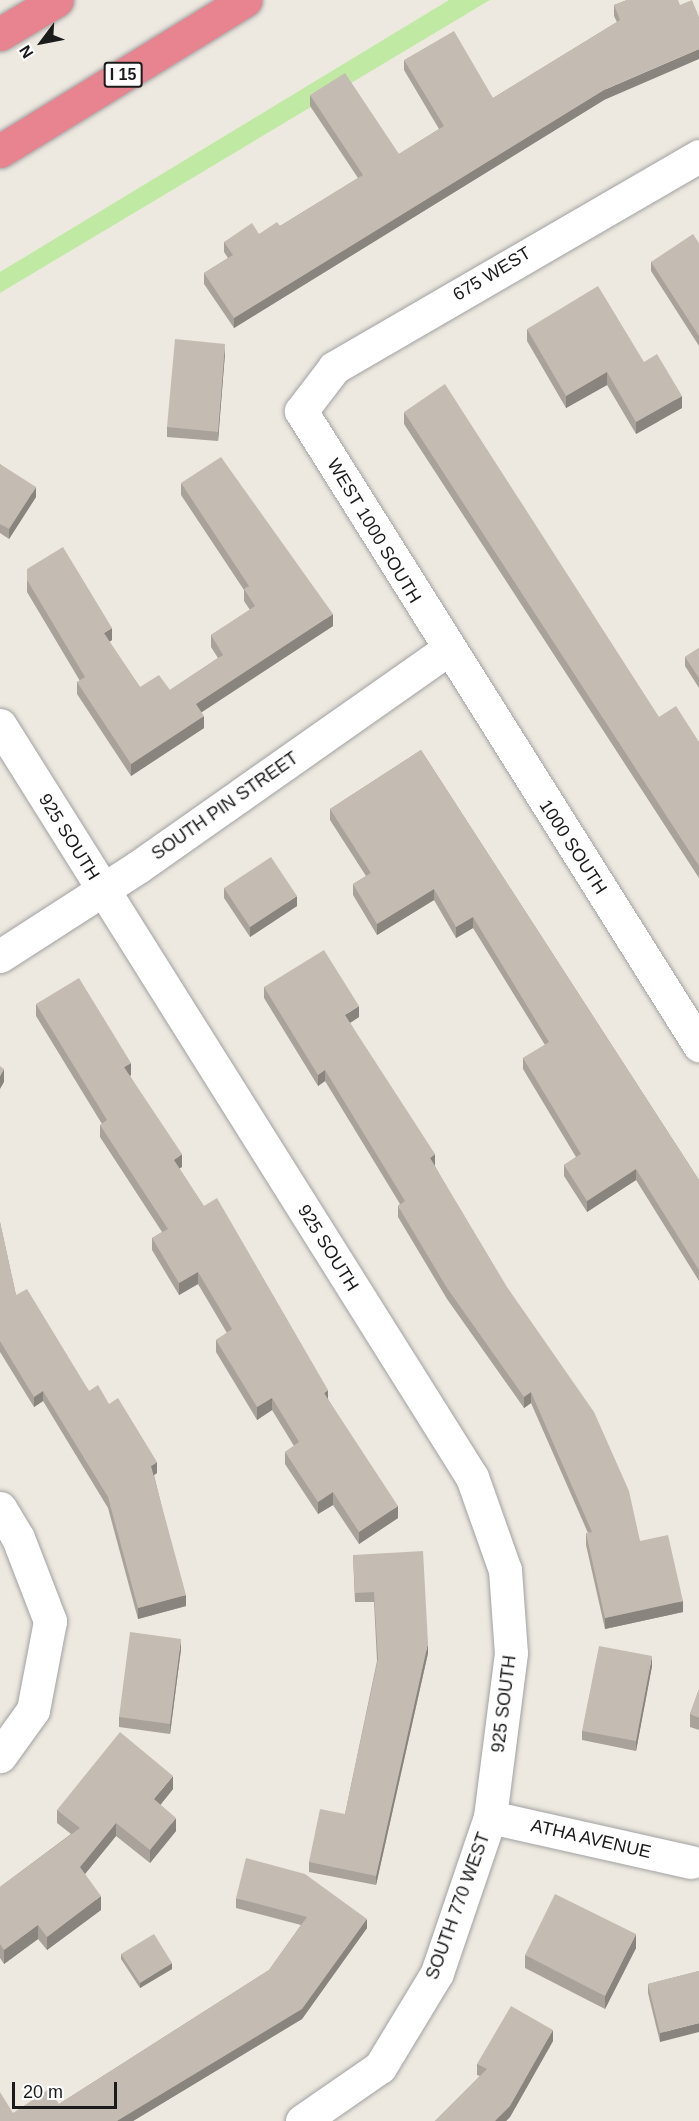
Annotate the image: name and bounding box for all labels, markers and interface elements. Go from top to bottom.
north arrow [12,12,72,72]
text: N [16,42,37,61]
road number: I 15 [104,62,142,88]
street label: 675 WEST [449,242,535,306]
street label: WEST 1000 SOUTH [322,455,426,607]
street label: SOUTH PIN STREET [148,747,302,865]
street label: 925 SOUTH [34,790,104,884]
street label: 1000 SOUTH [535,796,611,898]
street label: 925 SOUTH [293,1201,363,1295]
street label: 925 SOUTH [487,1654,521,1754]
street label: ATHA AVENUE [528,1814,654,1864]
street label: SOUTH 770 WEST [421,1829,495,1983]
scale bar [15,2070,120,2108]
text: 20 m [23,2082,63,2102]

